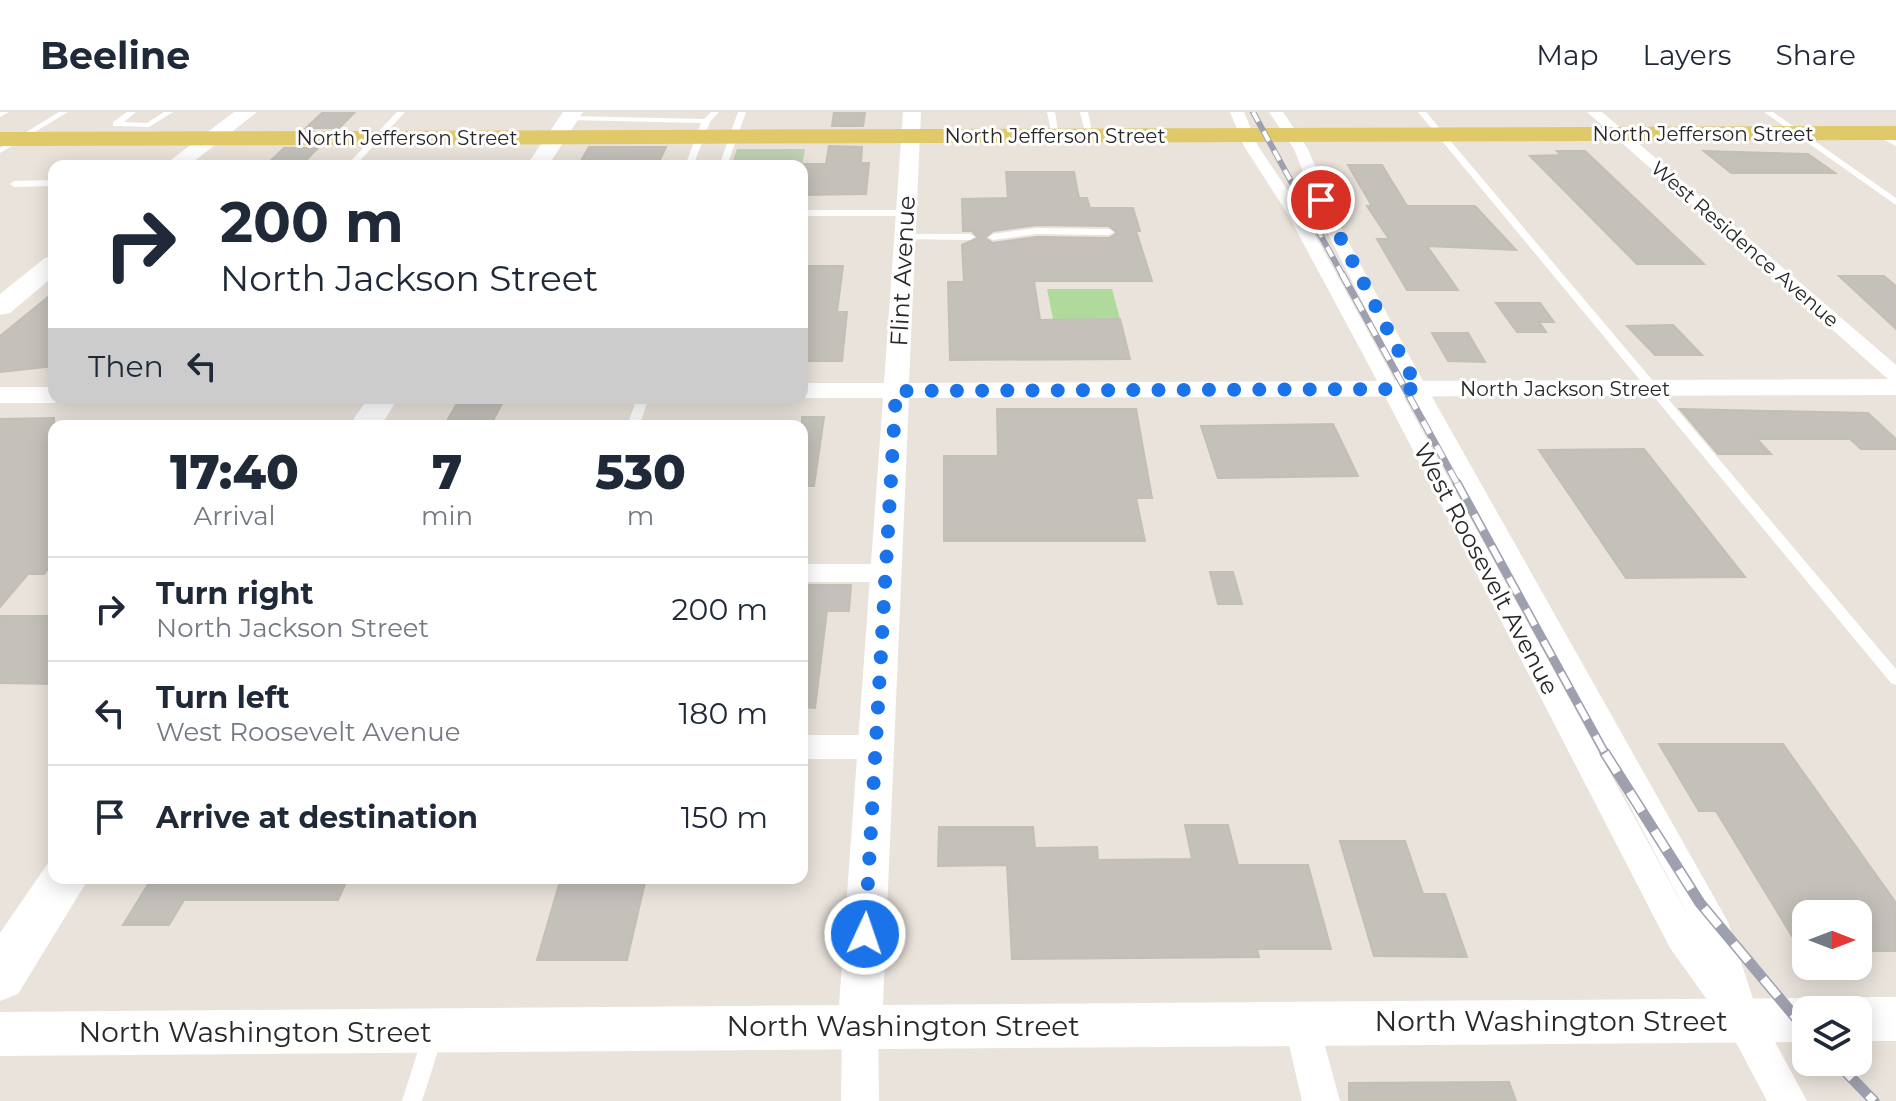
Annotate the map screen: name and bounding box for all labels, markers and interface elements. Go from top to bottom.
text: Beeline [40,32,190,79]
text: Map [1536,38,1599,72]
text: Layers [1643,38,1732,72]
text: Share [1776,38,1856,72]
street label: North Jefferson Street [1592,122,1814,146]
street label: North Jefferson Street [944,124,1166,148]
street label: North Jefferson Street [296,126,518,150]
street label: West Residence Avenue [1646,156,1844,332]
pin [1287,166,1355,234]
icon: arrive [1299,178,1343,222]
text: 200 m [220,188,404,256]
icon: right [88,192,192,296]
street label: Flint Avenue [884,195,921,347]
text: North Jackson Street [220,256,598,300]
icon: left [180,344,224,388]
text: Then [88,348,164,385]
street label: North Jackson Street [1460,377,1670,401]
street label: West Roosevelt Avenue [1408,438,1565,700]
text: 17:40 [170,443,299,501]
text: 7 [432,443,462,501]
text: 530 [595,443,686,501]
text: Arrival [193,500,276,532]
text: min [421,500,473,532]
text: m [627,500,654,532]
text: Turn right [156,575,313,612]
icon: right [88,587,132,631]
text: 200 m [672,591,768,628]
text: North Jackson Street [156,612,429,644]
text: Turn left [156,679,289,716]
icon: left [88,691,132,735]
text: 180 m [678,695,768,732]
text: West Roosevelt Avenue [156,716,460,748]
icon: arrive [88,795,132,839]
text: Arrive at destination [156,799,478,836]
text: 150 m [681,799,768,836]
position arrow [823,892,907,976]
north arrow [1792,900,1872,980]
map controls [1792,900,1872,1076]
button: layers [1792,996,1872,1076]
street label: North Washington Street [1374,1004,1728,1038]
street label: North Washington Street [726,1009,1080,1043]
street label: North Washington Street [78,1015,432,1049]

